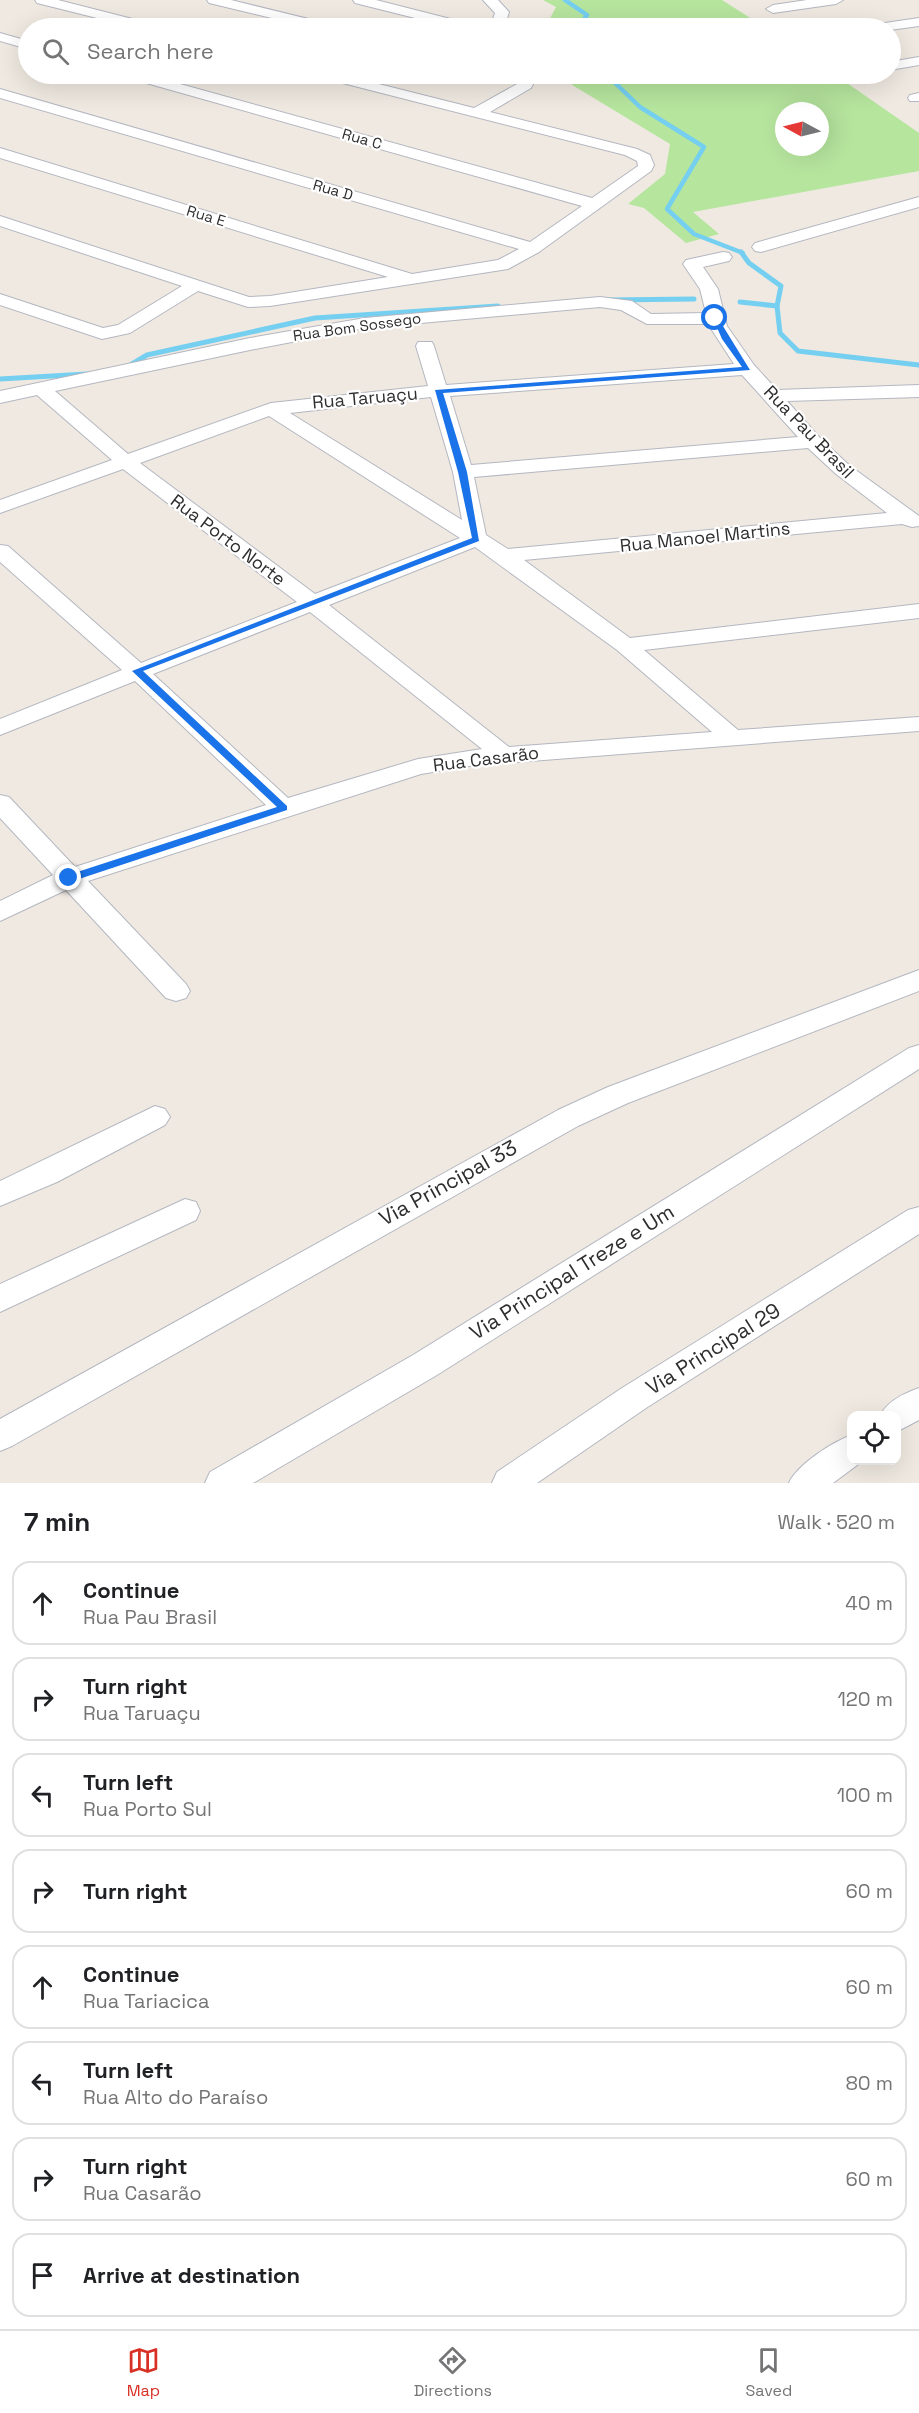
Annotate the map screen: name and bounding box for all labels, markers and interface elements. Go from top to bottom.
search box [18,18,901,84]
icon: search [39,35,72,68]
text: Search here [87,37,214,65]
north arrow [775,102,829,156]
street label: Rua C [340,124,384,153]
street label: Rua D [311,175,356,204]
street label: Rua E [184,201,228,230]
route start [701,304,727,330]
street label: Rua Bom Sossego [292,308,422,345]
street label: Rua Pau Brasil [759,380,860,483]
street label: Rua Taruaçu [311,381,419,414]
street label: Rua Porto Norte [166,489,290,590]
street label: Rua Manoel Martins [619,516,791,557]
street label: Rua Casarão [432,741,540,776]
route end [55,864,81,890]
street label: Via Principal 33 [374,1134,521,1232]
street label: Via Principal Treze e Um [464,1198,679,1346]
street label: Via Principal 29 [641,1296,785,1401]
map controls [847,1411,901,1465]
button: locate [847,1411,901,1465]
text: 7 min [24,1505,90,1539]
text: Walk · 520 m [777,1509,895,1535]
text: Continue [83,1576,179,1604]
icon: ahead [26,1587,59,1620]
text: 40 m [845,1590,893,1616]
text: Rua Pau Brasil [83,1604,217,1630]
text: Turn right [83,1672,188,1700]
icon: right [26,1683,59,1716]
text: 120 m [837,1686,893,1712]
text: Rua Taruaçu [83,1700,201,1726]
text: Turn left [83,1768,173,1796]
icon: left [26,1779,59,1812]
text: 100 m [837,1782,893,1808]
text: Rua Porto Sul [83,1796,212,1822]
icon: right [26,1875,59,1908]
text: Turn right [83,1877,188,1905]
text: 60 m [846,1878,893,1904]
text: Continue [83,1960,179,1988]
icon: ahead [26,1971,59,2004]
text: 60 m [846,1974,893,2000]
text: Rua Tariacica [83,1988,210,2014]
text: Turn left [83,2056,173,2084]
icon: left [26,2067,59,2100]
text: 80 m [845,2070,893,2096]
text: Rua Alto do Paraíso [83,2084,268,2110]
text: Turn right [83,2152,188,2180]
icon: right [26,2163,59,2196]
text: 60 m [846,2166,893,2192]
text: Rua Casarão [83,2180,202,2206]
icon: arrive [26,2259,59,2292]
text: Arrive at destination [83,2261,300,2289]
tab: Map [127,2344,160,2401]
tab: Directions [414,2344,492,2401]
tab: Saved [746,2344,792,2401]

